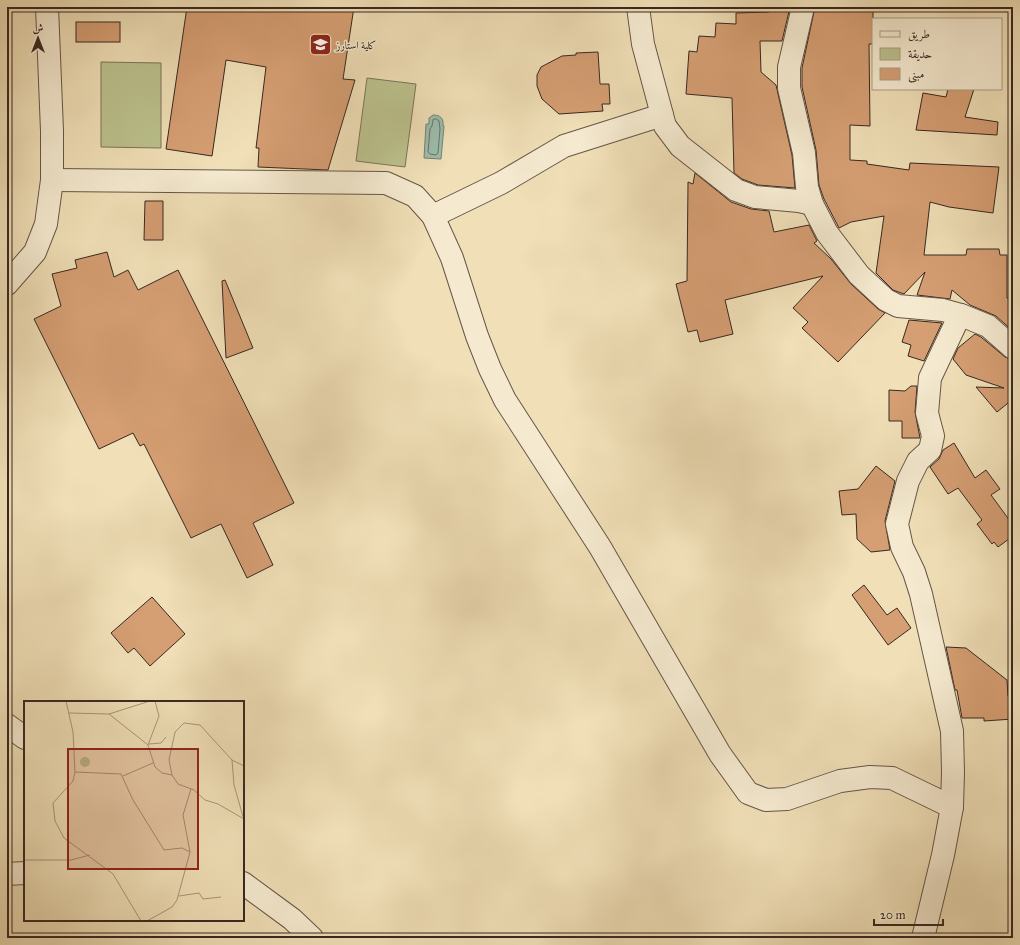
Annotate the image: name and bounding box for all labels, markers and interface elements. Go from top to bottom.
north arrow [18,18,58,58]
legend [872,18,1002,90]
text: ش [33,22,44,35]
text: طريق [908,27,930,42]
school or university icon: كلية استارز [308,32,334,58]
place label: كلية استارز [335,39,376,52]
text: حديقة [908,47,932,62]
text: مبنى [908,67,924,83]
inset map [24,701,244,921]
scale bar [874,901,943,927]
text: 20 m [880,908,906,922]

